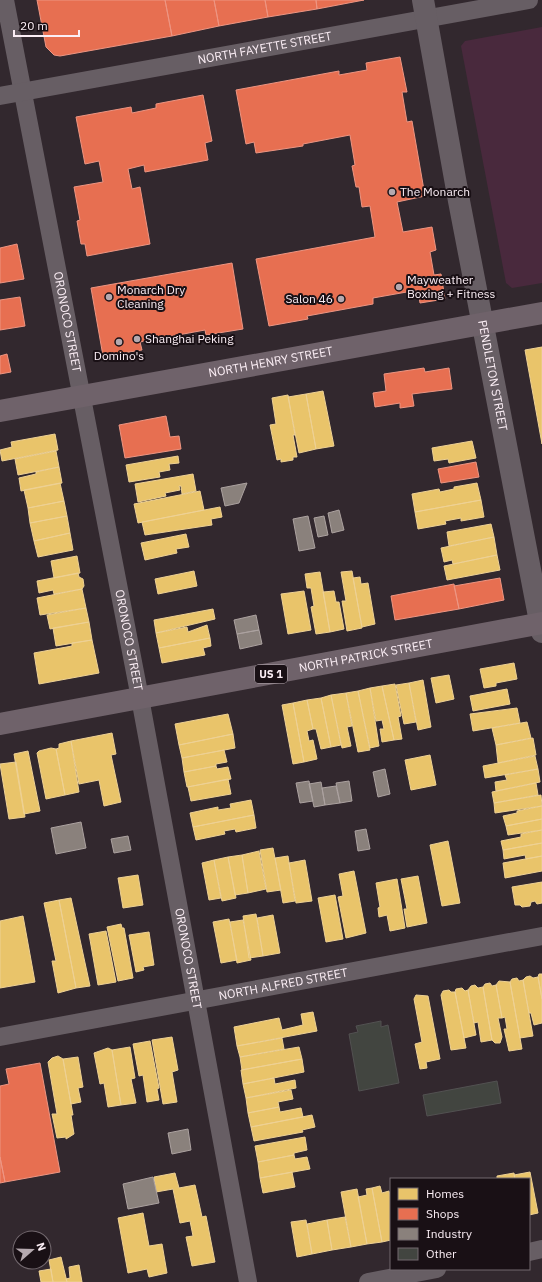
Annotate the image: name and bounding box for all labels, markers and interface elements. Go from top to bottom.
scale bar [14,12,79,38]
text: 20 m [20,18,48,33]
street label: NORTH FAYETTE STREET [196,28,333,67]
place label: The Monarch [400,184,470,199]
marker: The Monarch [387,187,397,197]
street label: ORONOCO STREET [51,270,85,374]
place label: Mayweather Boxing + Fitness [407,272,496,301]
place label: Monarch Dry Cleaning [117,282,185,311]
marker: Mayweather Boxing + Fitness [394,282,404,292]
place label: Salon 46 [286,291,333,306]
marker: Monarch Dry Cleaning [104,292,114,302]
marker: Salon 46 [336,294,346,304]
street label: PENDLETON STREET [475,319,511,432]
place label: Shanghai Peking [145,331,234,346]
marker: Shanghai Peking [132,334,142,344]
marker: Domino's [114,337,124,347]
street label: NORTH HENRY STREET [207,343,334,380]
place label: Domino's [94,348,144,363]
street label: ORONOCO STREET [112,588,146,692]
street label: NORTH PATRICK STREET [297,636,434,675]
road number: US 1 [255,665,287,683]
street label: ORONOCO STREET [172,907,205,1010]
street label: NORTH ALFRED STREET [217,964,349,1003]
legend [390,1178,530,1270]
text: Homes [426,1186,464,1201]
text: Shops [426,1206,459,1221]
text: Industry [426,1226,472,1241]
north arrow [12,1230,52,1270]
text: N [33,1240,49,1253]
text: Other [426,1246,457,1261]

